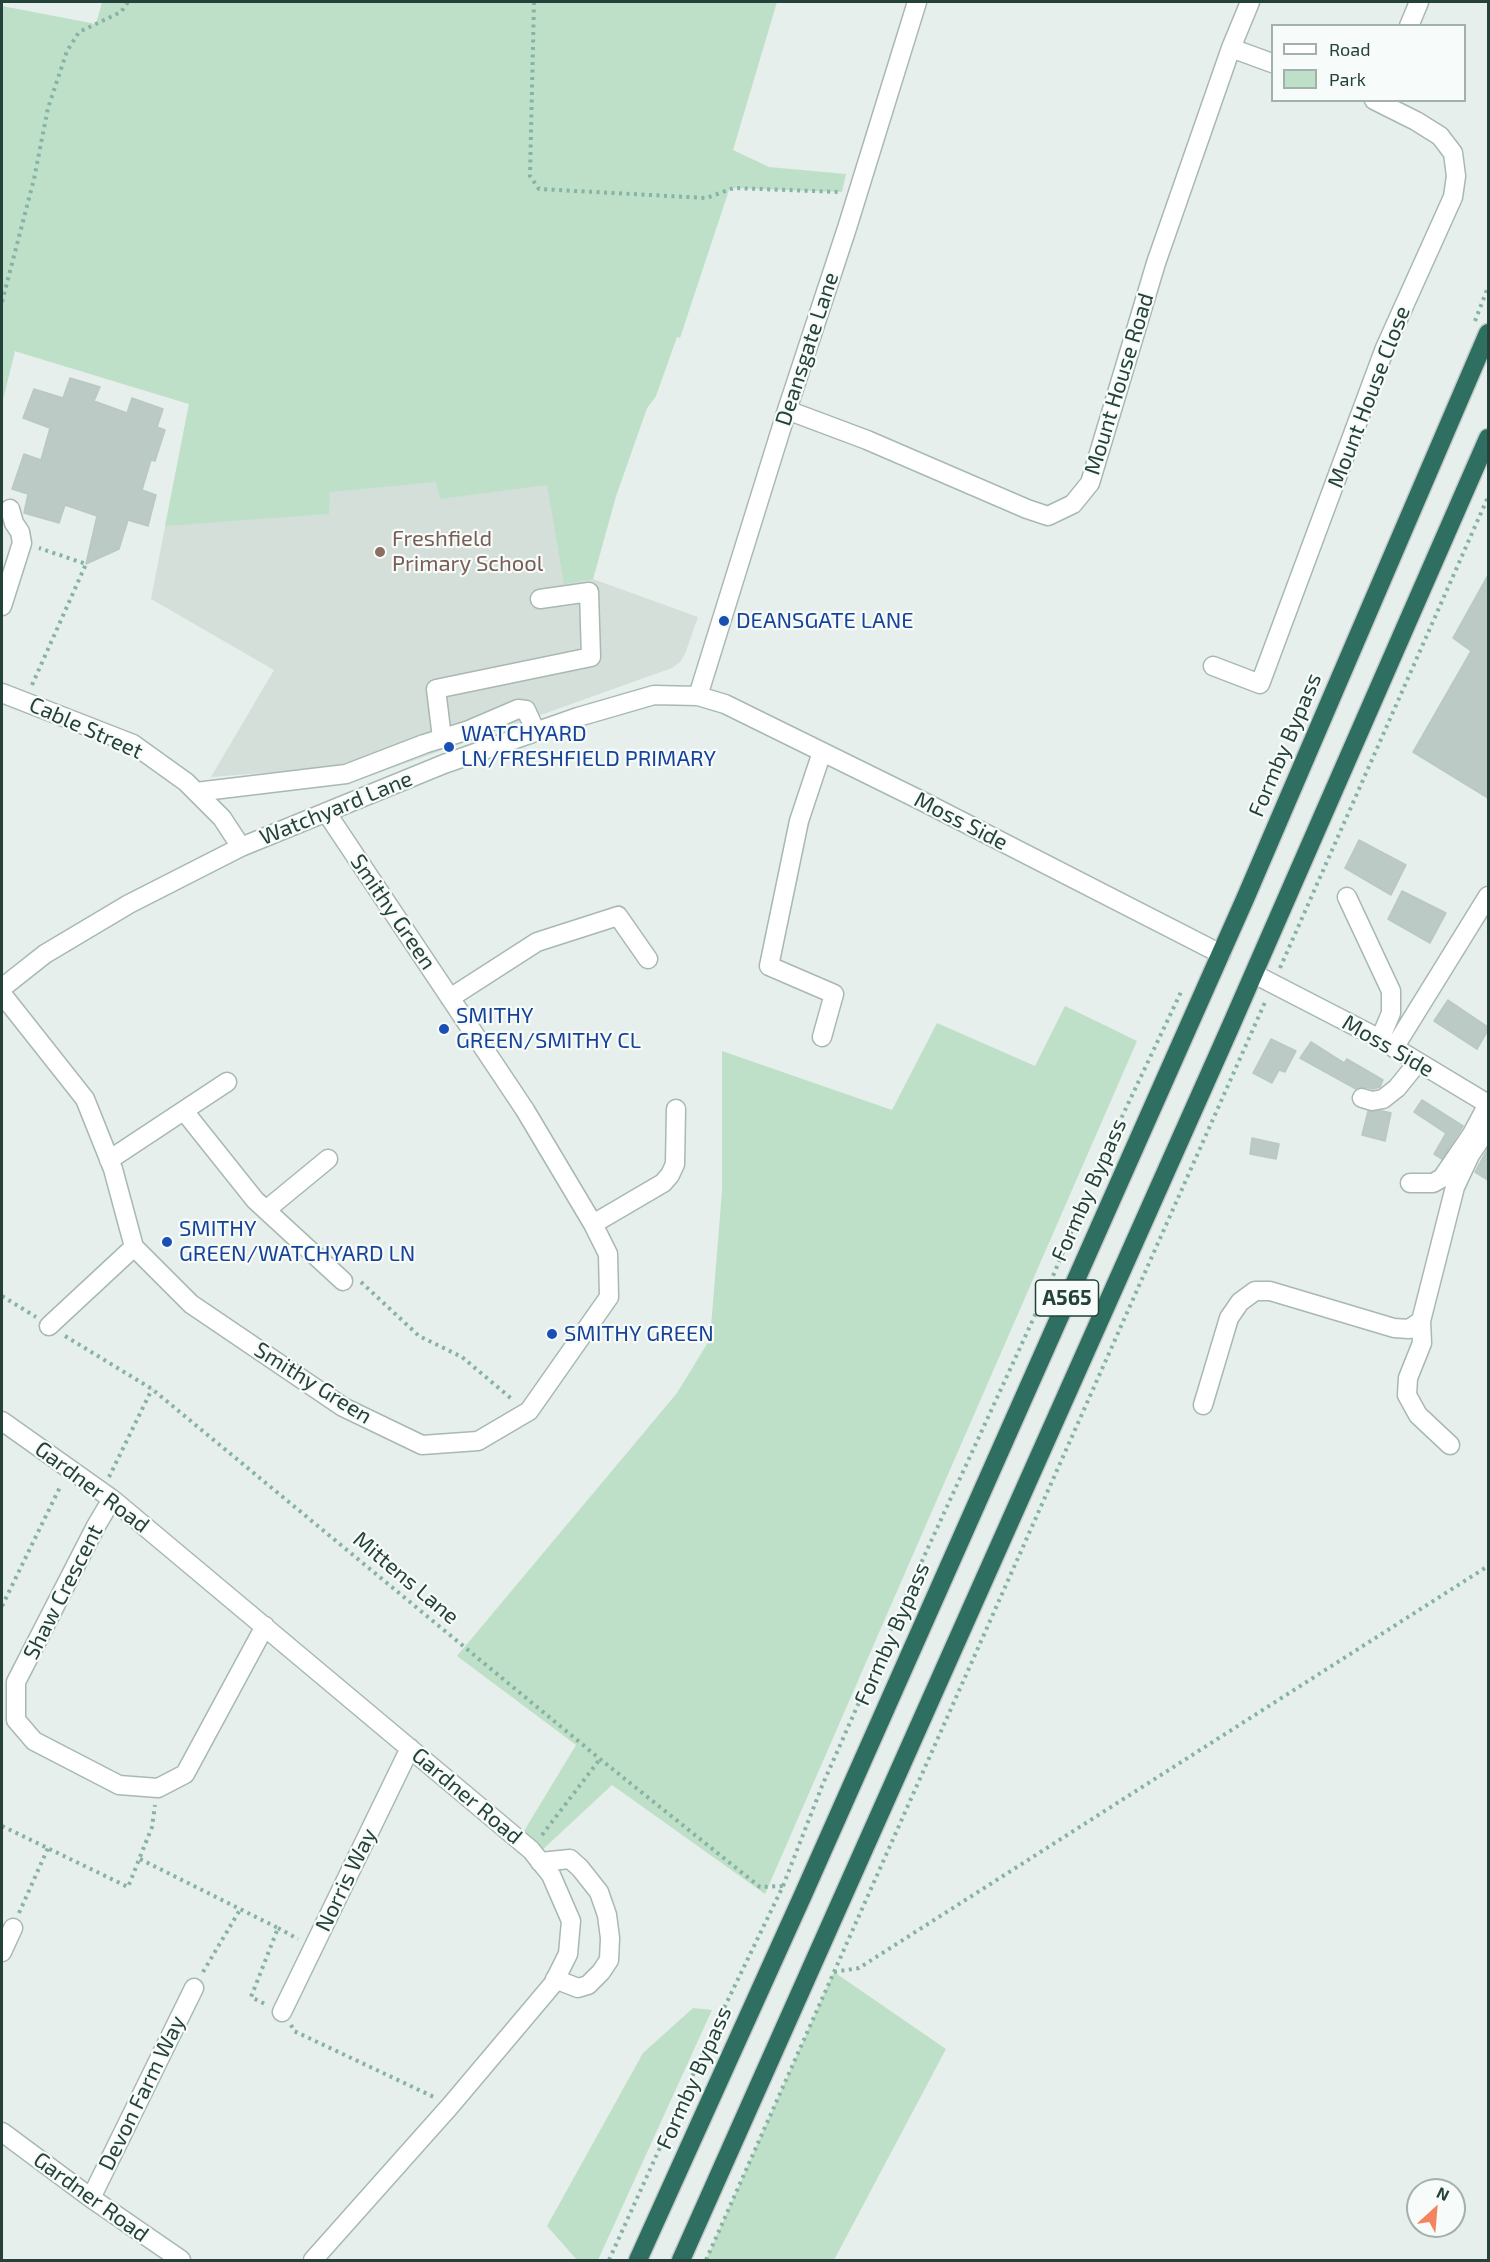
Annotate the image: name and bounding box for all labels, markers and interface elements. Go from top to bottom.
legend [1271,24,1466,102]
text: Road [1329,38,1370,60]
text: Park [1329,68,1366,90]
street label: Deansgate Lane [770,269,844,429]
street label: Mount House Road [1079,290,1159,478]
street label: Mount House Close [1322,302,1416,492]
place label: Freshfield Primary School [392,526,543,578]
marker: Freshfield Primary School [373,545,387,559]
place label: DEANSGATE LANE [736,608,913,634]
marker: DEANSGATE LANE [717,614,731,628]
street label: Formby Bypass [1243,669,1327,821]
street label: Cable Street [25,691,147,765]
place label: WATCHYARD LN/FRESHFIELD PRIMARY [461,721,716,772]
marker: WATCHYARD LN/FRESHFIELD PRIMARY [442,740,456,754]
street label: Watchyard Lane [256,765,416,851]
street label: Moss Side [910,786,1012,856]
street label: Smithy Green [345,849,441,975]
place label: SMITHY GREEN/SMITHY CL [456,1003,641,1054]
street label: Moss Side [1338,1009,1438,1083]
marker: SMITHY GREEN/SMITHY CL [437,1022,451,1036]
street label: Formby Bypass [1046,1114,1132,1266]
place label: SMITHY GREEN/WATCHYARD LN [179,1216,415,1268]
marker: SMITHY GREEN/WATCHYARD LN [160,1235,174,1249]
road number: A565 [1036,1280,1098,1316]
place label: SMITHY GREEN [564,1321,714,1347]
marker: SMITHY GREEN [545,1327,559,1341]
street label: Smithy Green [249,1336,377,1430]
street label: Gardner Road [30,1436,154,1538]
street label: Shaw Crescent [18,1520,108,1664]
street label: Mittens Lane [348,1526,464,1630]
street label: Formby Bypass [849,1558,935,1710]
street label: Gardner Road [406,1742,528,1850]
street label: Norris Way [310,1824,382,1936]
street label: Formby Bypass [651,2002,737,2154]
street label: Devon Farm Way [93,2011,191,2175]
street label: Gardner Road [28,2146,154,2248]
north arrow [1406,2178,1466,2238]
text: N [1434,2182,1453,2204]

